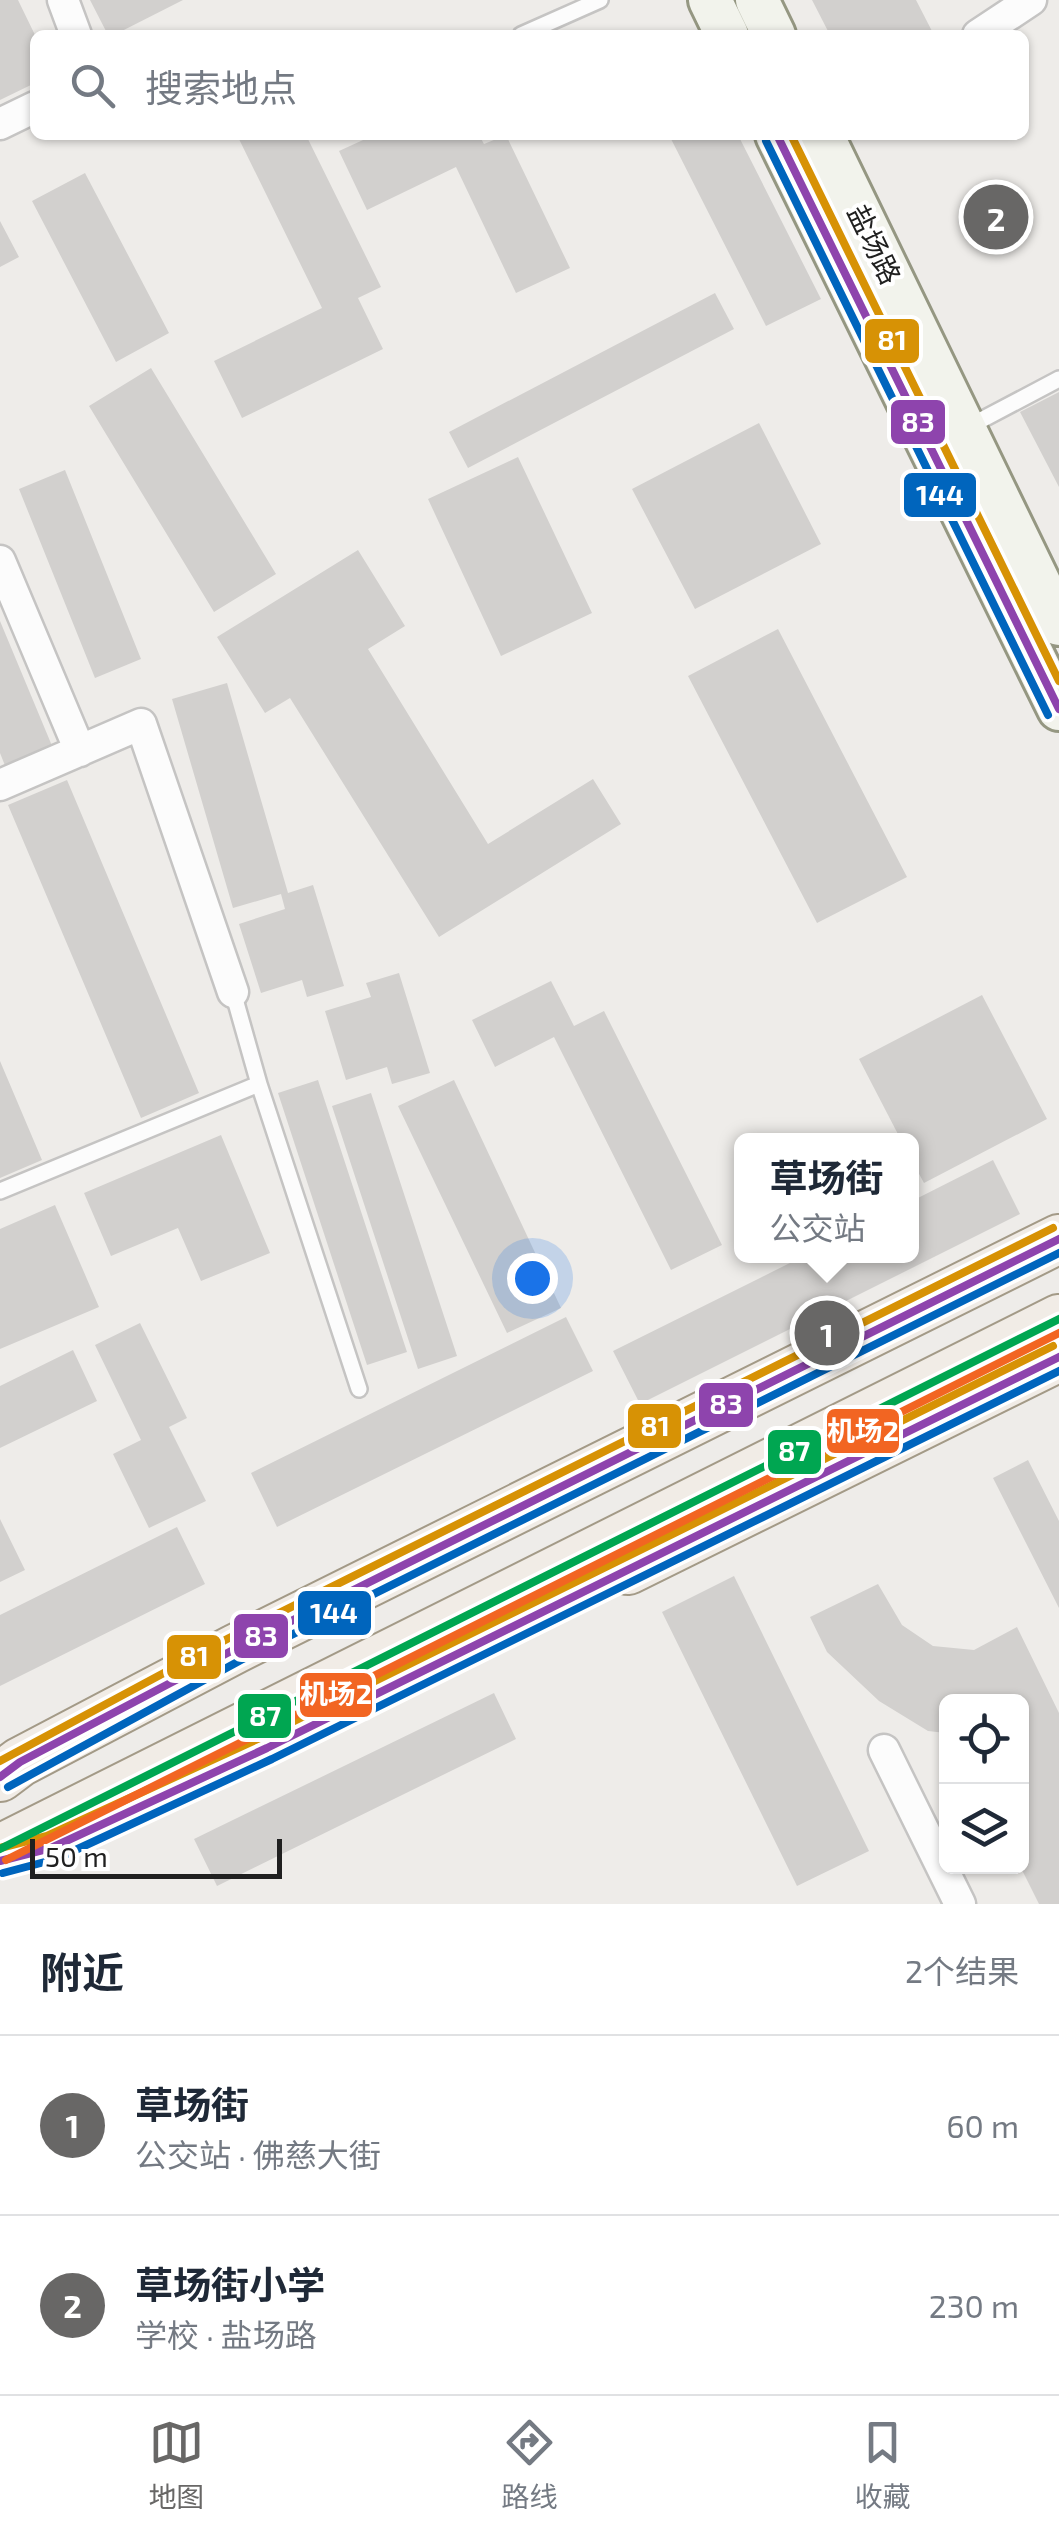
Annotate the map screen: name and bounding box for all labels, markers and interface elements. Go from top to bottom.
search box [30,30,1029,140]
icon: search [65,58,120,113]
text: 搜索地点 [145,64,297,110]
pin: 2 [964,180,1028,254]
street label: 盐场路 [841,199,909,289]
line badge: 81 [863,317,921,365]
text: 81 [877,322,907,356]
line badge: 83 [889,398,947,446]
text: 83 [901,404,935,438]
line badge: 144 [902,471,978,519]
text: 144 [916,477,964,511]
popup [734,1133,919,1263]
text: 草场街 [769,1154,884,1200]
text: 公交站 [769,1208,866,1246]
your location [507,1253,558,1304]
pin: 1 [794,1296,860,1370]
line badge: 83 [697,1381,755,1429]
text: 83 [709,1386,743,1420]
line badge: 81 [626,1402,683,1450]
line badge: 机场2 [825,1407,901,1455]
text: 81 [640,1408,670,1442]
text: 机场2 [827,1413,899,1447]
line badge: 87 [766,1428,823,1476]
text: 87 [778,1433,810,1467]
line badge: 144 [296,1589,373,1637]
text: 144 [310,1595,358,1629]
line badge: 83 [232,1612,290,1660]
text: 83 [244,1618,278,1652]
line badge: 81 [165,1633,223,1681]
text: 81 [179,1638,209,1672]
line badge: 机场2 [298,1671,374,1719]
text: 机场2 [300,1676,372,1710]
line badge: 87 [236,1692,293,1740]
map controls [939,1694,1029,1874]
button: locate [939,1694,1029,1784]
text: 87 [249,1698,281,1732]
button: layers [939,1784,1029,1874]
scale bar [30,1834,282,1878]
text: 50 m [45,1839,108,1873]
text: 附近 [40,1946,124,1996]
text: 2个结果 [905,1951,1019,1989]
text: 草场街 [135,2081,249,2127]
text: 1 [66,2106,79,2144]
text: 60 m [946,2106,1019,2144]
text: 公交站 · 佛慈大街 [135,2135,381,2173]
text: 草场街小学 [135,2261,325,2307]
text: 2 [63,2286,82,2324]
text: 230 m [929,2286,1019,2324]
text: 学校 · 盐场路 [135,2315,317,2353]
tab: 地图 [148,2415,205,2515]
tab: 路线 [501,2415,558,2515]
tab: 收藏 [854,2415,911,2515]

